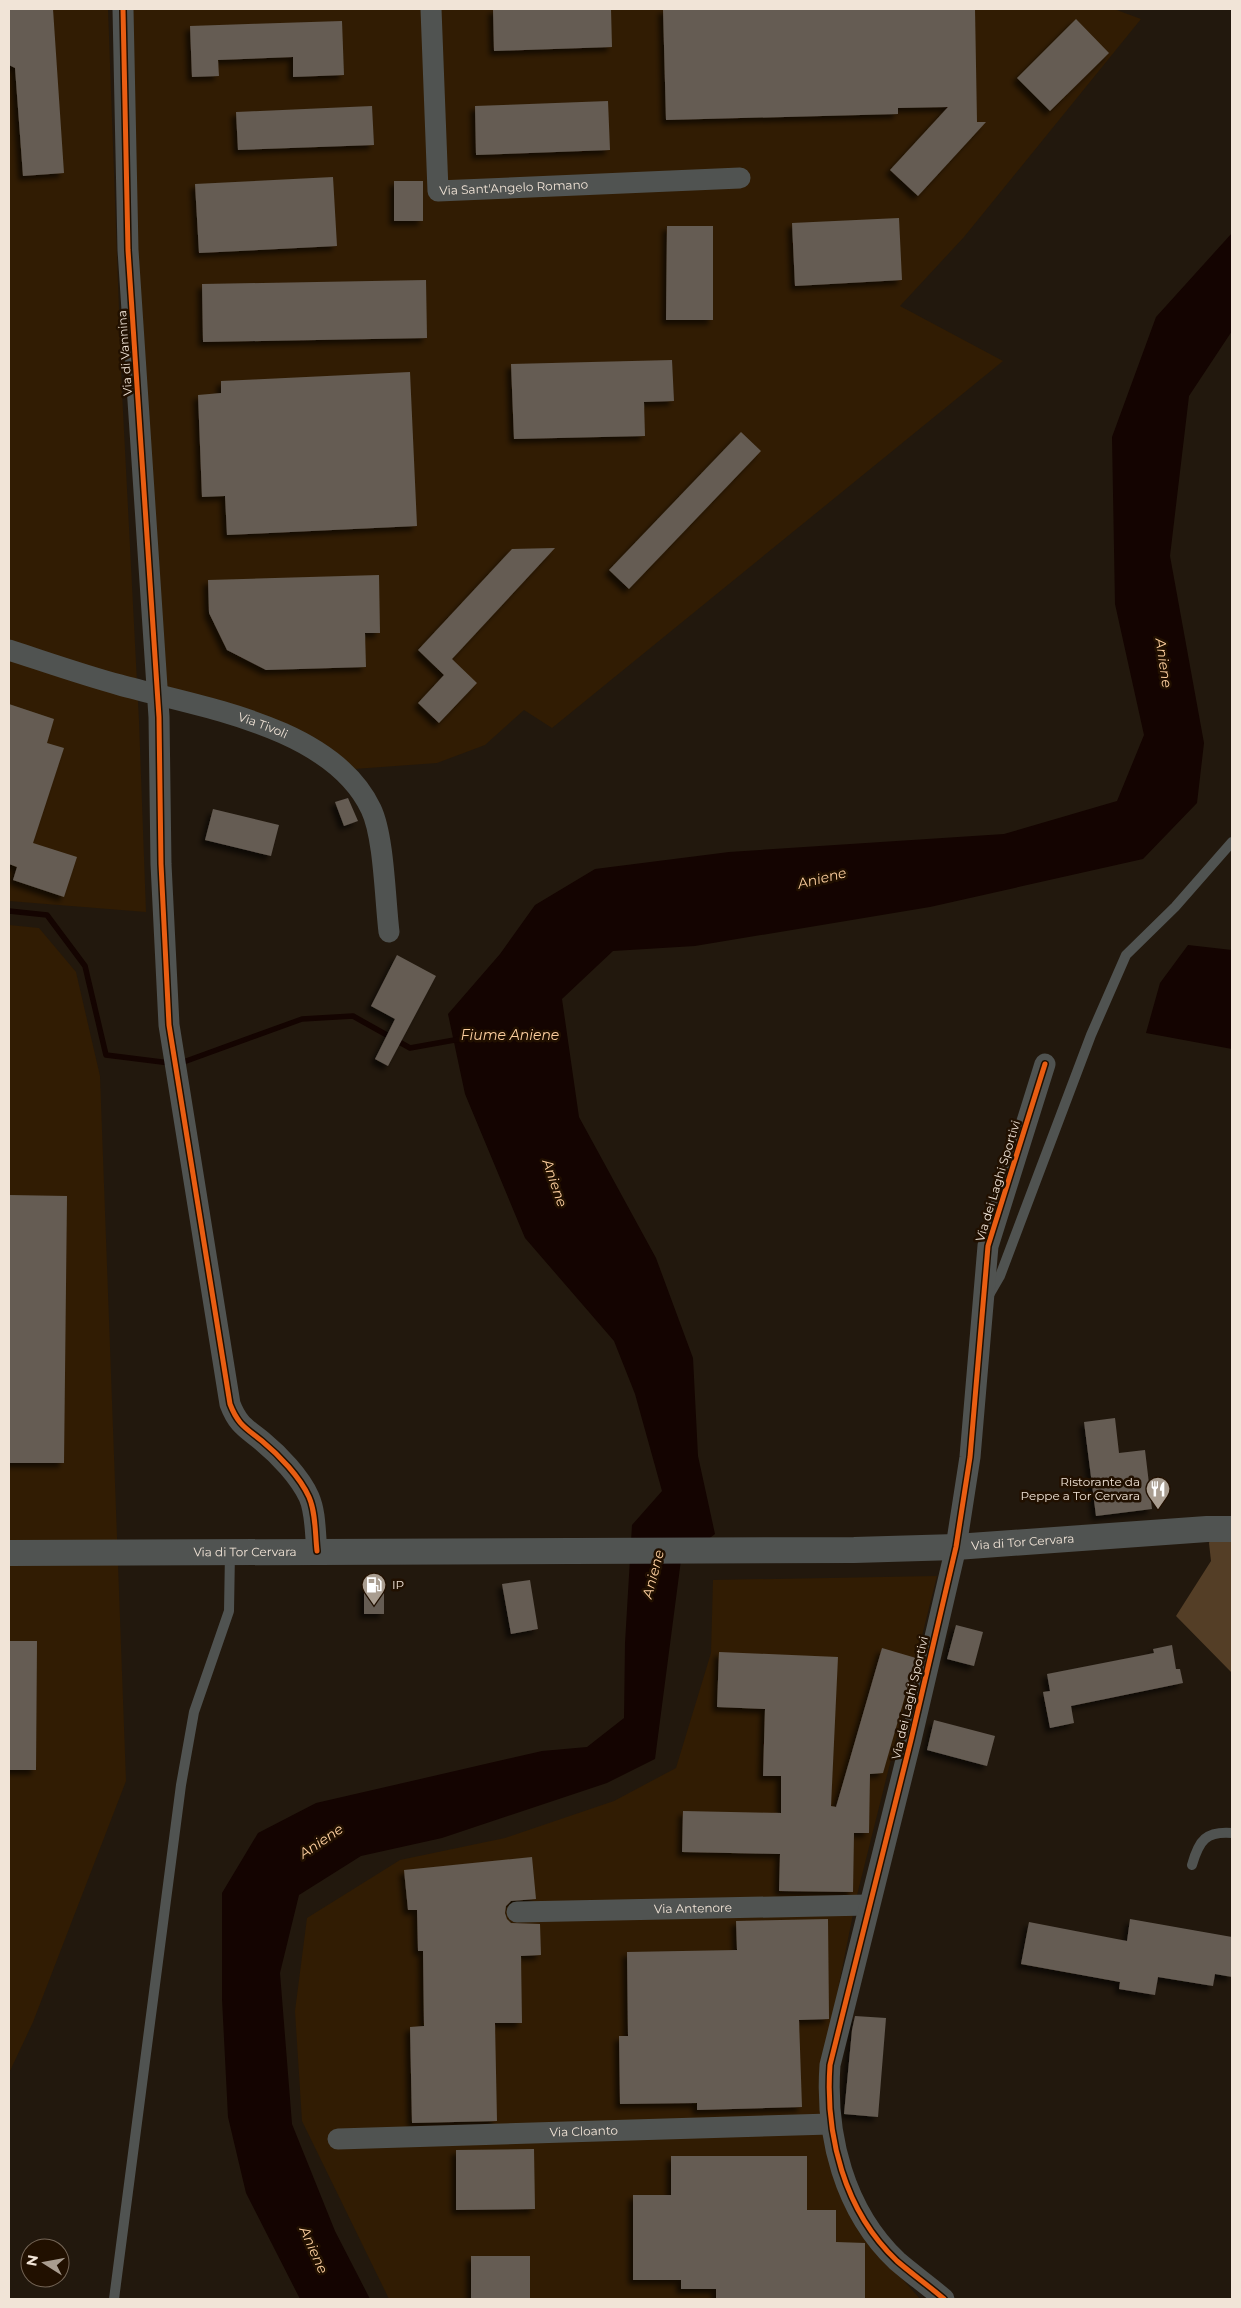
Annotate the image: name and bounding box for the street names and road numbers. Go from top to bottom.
street label: Via Sant'Angelo Romano [439,177,588,198]
street label: Via di Vannina [114,310,135,396]
street label: Via Tivoli [236,709,290,742]
street label: Via dei Laghi Sportivi [972,1118,1023,1243]
street label: Via di Tor Cervara [971,1531,1075,1553]
street label: Via di Tor Cervara [193,1544,297,1559]
street label: Via dei Laghi Sportivi [888,1635,931,1761]
street label: Via Antenore [654,1900,732,1916]
street label: Via Cloanto [550,2122,618,2140]

